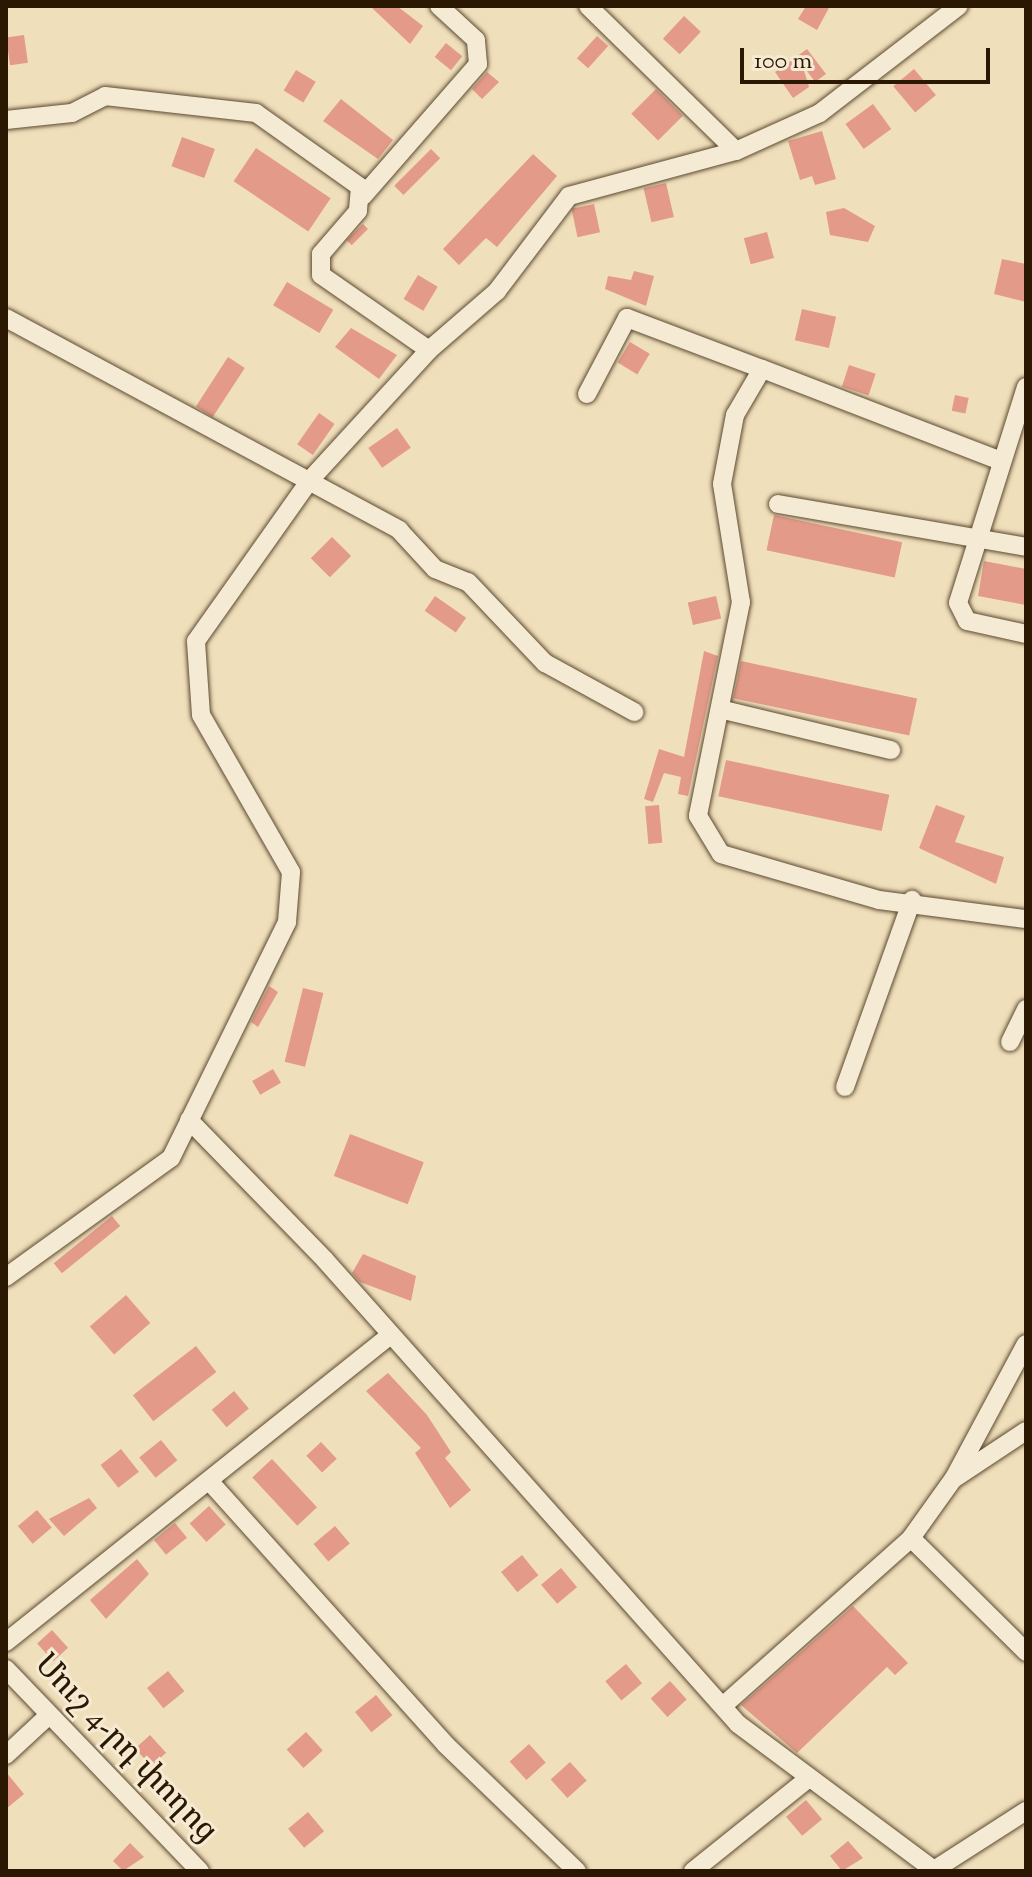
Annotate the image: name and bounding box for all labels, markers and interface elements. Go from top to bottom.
scale bar [744,32,994,82]
text: 100 m [754,45,812,79]
street label: Մուշ 4-րդ փողոց [26,1647,224,1851]

